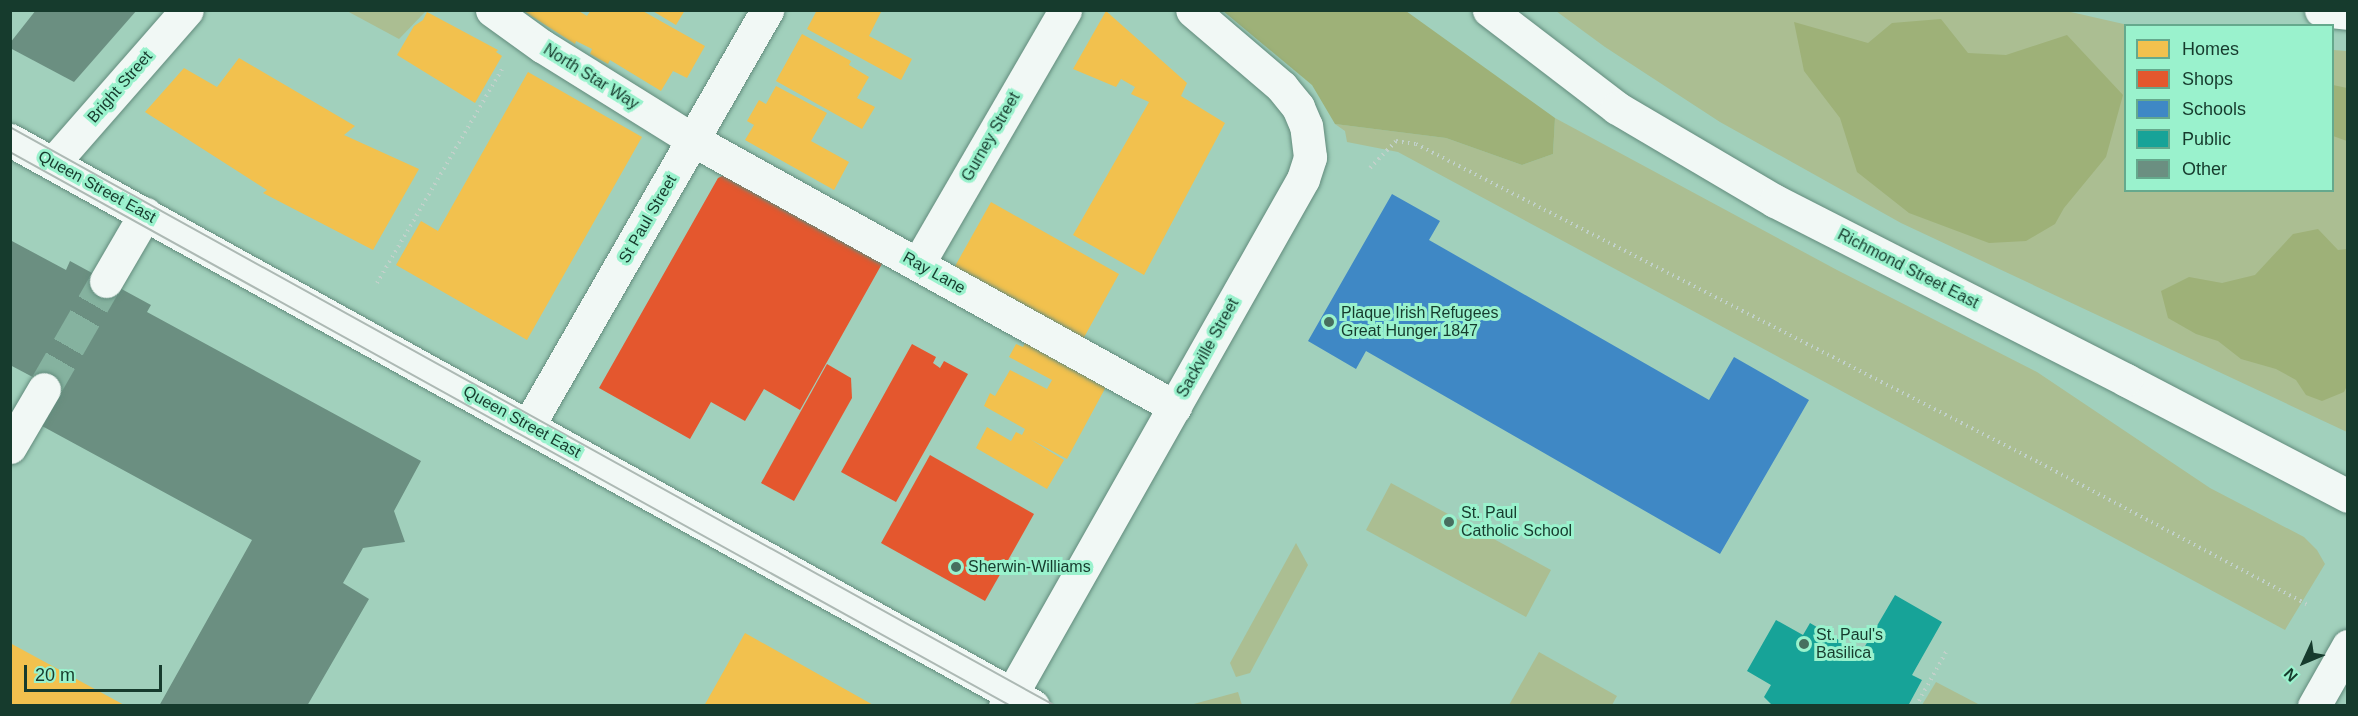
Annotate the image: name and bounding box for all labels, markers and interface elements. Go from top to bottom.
legend [2124,24,2334,192]
text: Homes [2182,39,2239,59]
street label: North Star Way [540,40,642,114]
street label: Bright Street [84,47,156,127]
text: Shops [2182,69,2233,89]
street label: Gurney Street [958,89,1024,185]
text: Schools [2182,99,2246,119]
text: Public [2182,129,2231,149]
street label: Queen Street East [35,147,159,227]
text: Other [2182,159,2227,179]
street label: St Paul Street [615,171,681,267]
street label: Richmond Street East [1834,225,1982,313]
street label: Ray Lane [899,248,969,298]
street label: Sackville Street [1173,295,1243,401]
place label: Plaque Irish Refugees Great Hunger 1847 [1341,303,1498,341]
marker: Plaque Irish Refugees Great Hunger 1847 [1322,315,1336,329]
street label: Queen Street East [460,382,584,462]
place label: St. Paul Catholic School [1461,503,1572,541]
marker: St. Paul Catholic School [1442,515,1456,529]
place label: Sherwin-Williams [968,557,1091,577]
marker: Sherwin-Williams [949,560,963,574]
place label: St. Paul's Basilica [1816,625,1883,663]
north arrow [2274,632,2334,692]
marker: St. Paul's Basilica [1797,637,1811,651]
scale bar [27,653,165,691]
text: 20 m [35,665,75,685]
text: N [2281,665,2301,685]

